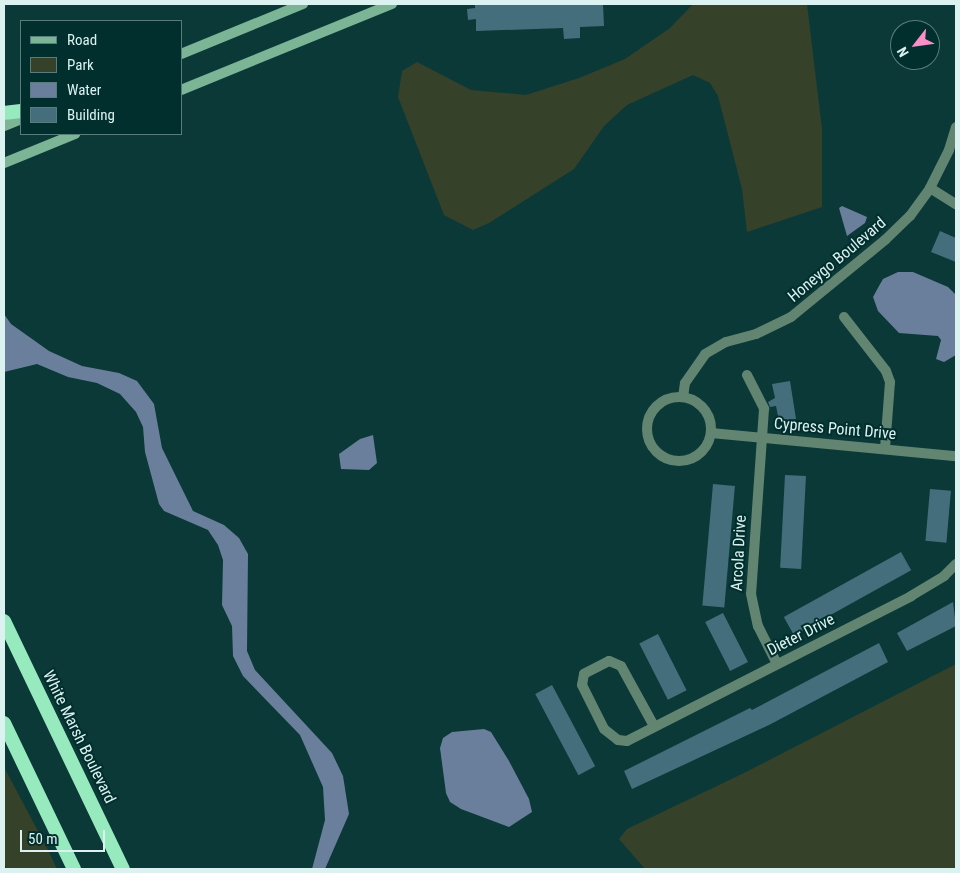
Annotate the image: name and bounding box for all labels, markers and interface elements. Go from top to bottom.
legend [20,20,182,135]
north arrow [890,20,940,70]
text: Road [67,31,97,49]
text: N [894,44,912,60]
text: Park [67,56,94,74]
text: Water [67,81,101,99]
text: Building [67,106,115,124]
street label: Honeygo Boulevard [784,213,890,307]
street label: Cypress Point Drive [773,414,897,444]
street label: Arcola Drive [727,514,751,592]
street label: Dieter Drive [764,610,838,660]
street label: White Marsh Boulevard [38,667,120,807]
scale bar [22,820,108,852]
text: 50 m [28,830,58,848]

